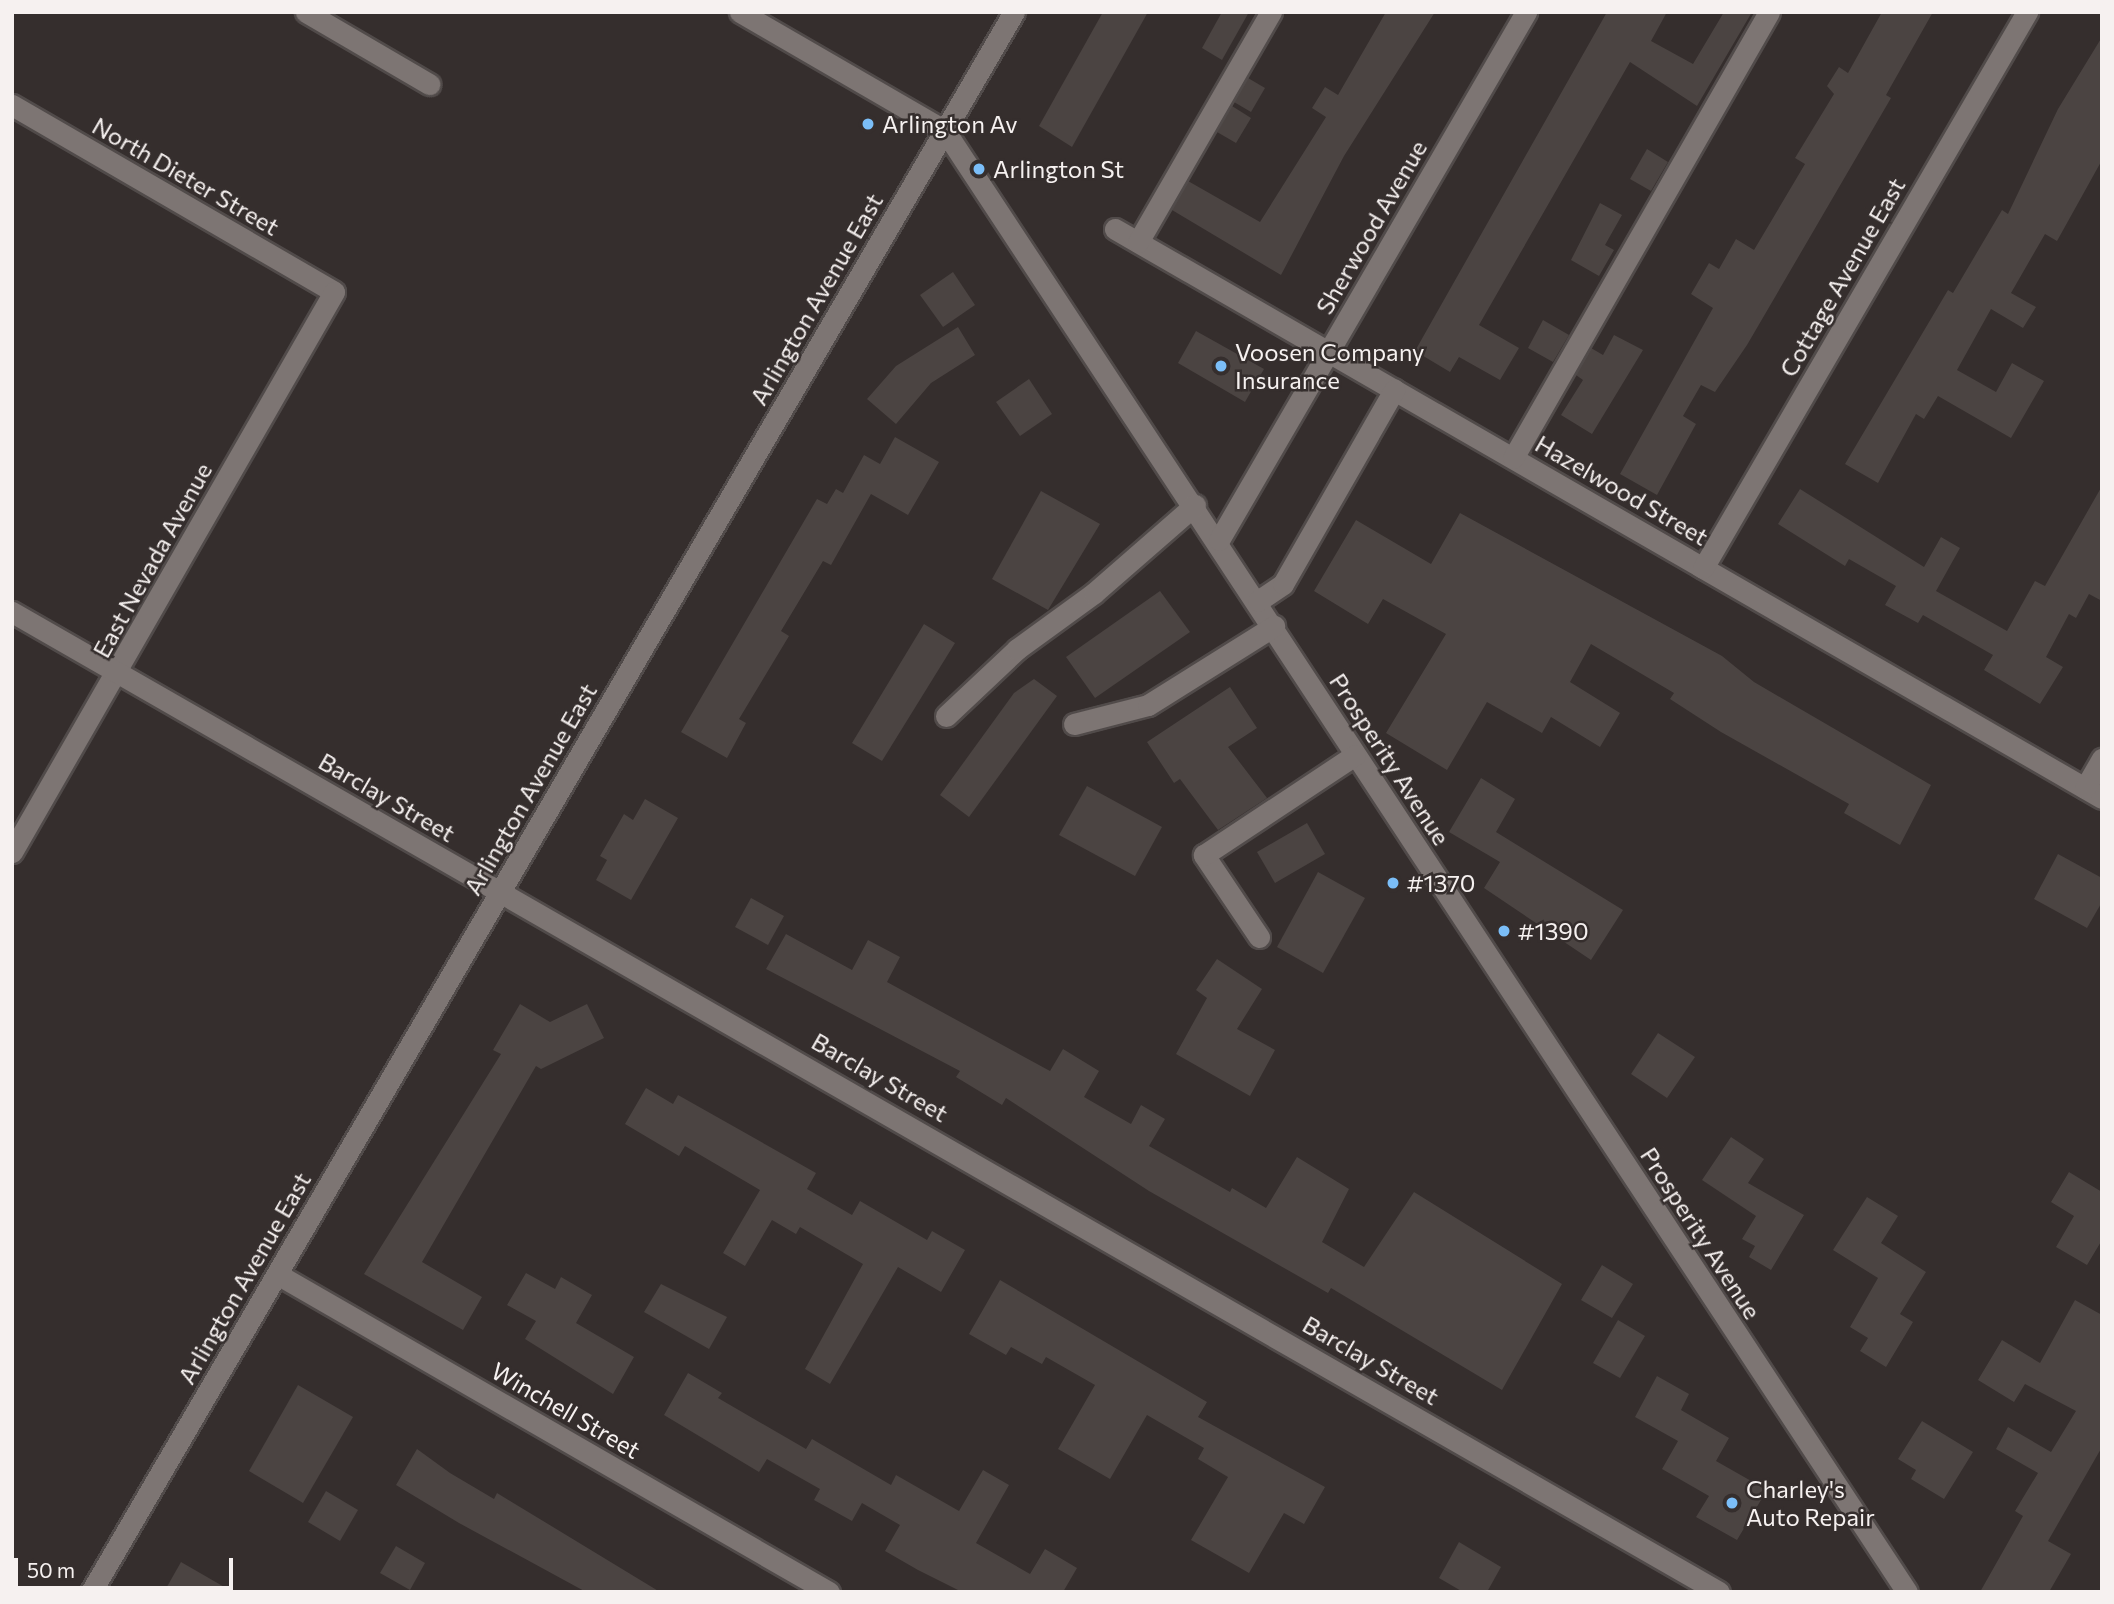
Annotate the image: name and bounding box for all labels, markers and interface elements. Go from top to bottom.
place label: Arlington Av [882,110,1017,138]
street label: North Dieter Street [87,111,285,241]
marker: Arlington Av [860,116,876,132]
street label: Sherwood Avenue [1310,135,1432,319]
place label: Arlington St [993,155,1124,183]
marker: Arlington St [971,161,987,177]
street label: Cottage Avenue East [1773,172,1911,382]
street label: Arlington Avenue East [744,188,888,410]
place label: Voosen Company Insurance [1235,338,1425,394]
marker: Voosen Company Insurance [1213,358,1229,374]
street label: Hazelwood Street [1530,429,1714,551]
street label: East Nevada Avenue [87,458,217,662]
street label: Prosperity Avenue [1324,668,1456,850]
street label: Arlington Avenue East [458,678,602,900]
street label: Barclay Street [314,746,460,848]
place label: #1370 [1407,869,1476,897]
marker: #1370 [1385,875,1401,891]
place label: #1390 [1518,917,1589,945]
marker: #1390 [1496,923,1512,939]
street label: Barclay Street [807,1026,953,1128]
street label: Prosperity Avenue [1635,1142,1767,1324]
street label: Arlington Avenue East [172,1167,316,1389]
street label: Barclay Street [1298,1309,1444,1411]
street label: Winchell Street [486,1356,646,1464]
place label: Charley's Auto Repair [1746,1475,1875,1531]
marker: Charley's Auto Repair [1724,1495,1740,1511]
scale bar [18,1544,236,1588]
text: 50 m [27,1557,75,1582]

